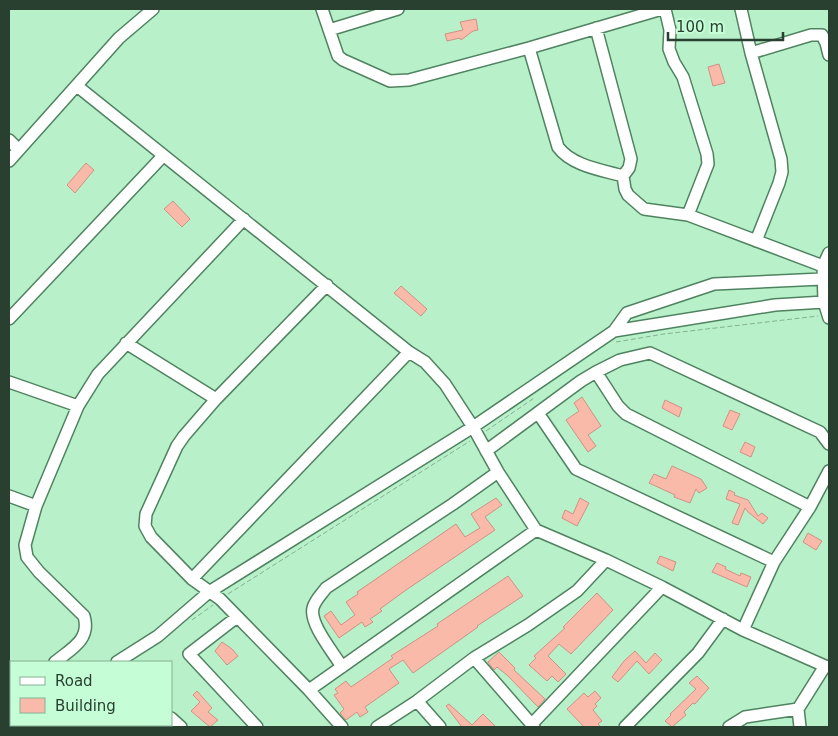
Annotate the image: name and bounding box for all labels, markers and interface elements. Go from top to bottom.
scale bar [668,10,783,42]
text: 100 m [676,18,724,36]
legend [10,661,172,726]
text: Road [55,672,93,690]
text: Building [55,697,116,715]

